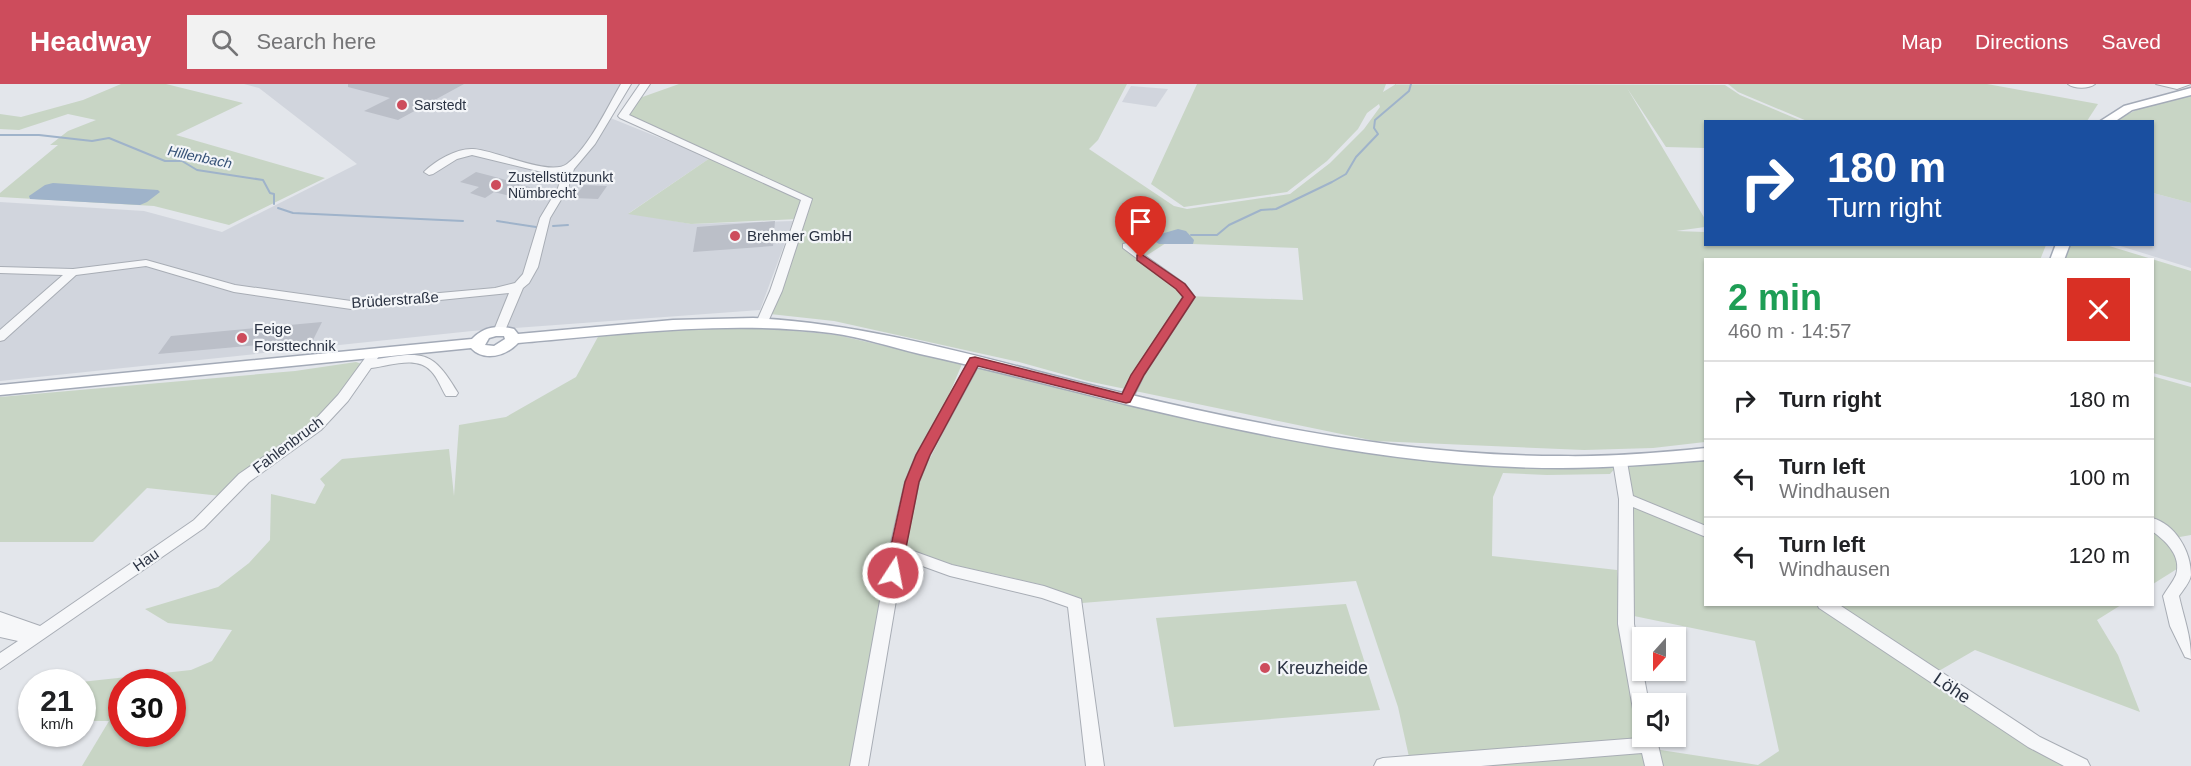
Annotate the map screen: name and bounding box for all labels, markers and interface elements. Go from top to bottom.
search box [187,15,607,69]
text: Headway [30,26,151,57]
icon: search [208,26,241,59]
text: Search here [256,29,376,54]
text: Map [1901,30,1942,53]
text: Directions [1975,30,2068,53]
text: Saved [2101,30,2161,53]
place label: Sarstedt [414,97,466,113]
marker: Sarstedt [395,98,409,112]
water label: Hillenbach [166,142,234,172]
icon: right [1728,144,1806,222]
text: 180 m [1827,144,1946,191]
place label: Zustellstützpunkt Nümbrecht [508,169,613,201]
marker: Zustellstützpunkt Nümbrecht [489,178,503,192]
text: Turn right [1827,193,1942,223]
pin [1115,196,1166,258]
icon: arrive [1124,205,1157,238]
place label: Brehmer GmbH [747,227,852,244]
marker: Brehmer GmbH [728,229,742,243]
text: 2 min [1728,277,1822,318]
button: close [2067,278,2130,341]
street label: Brüderstraße [351,288,439,311]
place label: Feige Forsttechnik [254,320,336,354]
text: 460 m · 14:57 [1728,320,1851,342]
marker: Feige Forsttechnik [235,331,249,345]
icon: right [1728,384,1761,417]
text: Turn right [1779,387,1881,412]
text: 180 m [2069,387,2130,412]
street label: Fahlenbruch [249,413,326,476]
text: Turn left [1779,454,1865,479]
icon: left [1728,462,1761,495]
text: 100 m [2069,465,2130,490]
text: Windhausen [1779,480,1890,502]
text: Turn left [1779,532,1865,557]
icon: left [1728,540,1761,573]
position arrow [861,541,925,605]
text: 120 m [2069,543,2130,568]
street label: Hau [130,545,162,574]
text: Windhausen [1779,558,1890,580]
north arrow [1632,627,1686,681]
map controls [1632,627,1686,747]
place label: Kreuzheide [1277,658,1368,678]
marker: Kreuzheide [1258,661,1272,675]
speed limit sign: 30 [108,669,186,747]
street label: Löhe [1930,669,1974,707]
text: 21 [40,684,74,717]
button: sound [1632,693,1686,747]
text: km/h [41,715,73,732]

